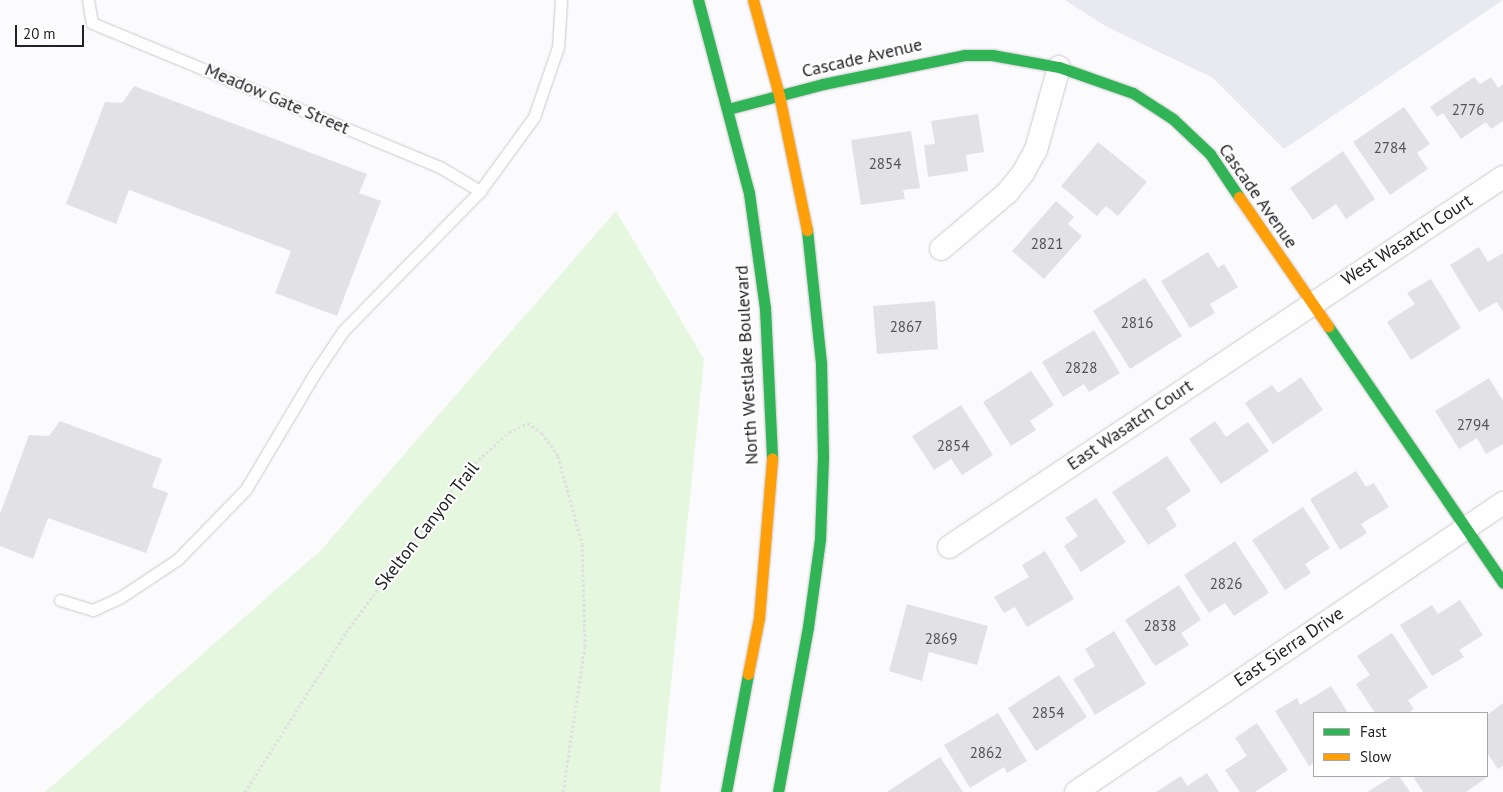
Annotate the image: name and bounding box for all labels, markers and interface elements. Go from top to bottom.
scale bar [18,15,86,47]
text: 20 m [23,24,56,43]
street label: Cascade Avenue [799,34,925,82]
street label: Meadow Gate Street [201,59,353,139]
house number: 2776 [1452,101,1484,119]
street label: Cascade Avenue [1214,139,1302,253]
house number: 2784 [1374,139,1406,157]
house number: 2854 [869,155,901,173]
street label: West Wasatch Court [1337,190,1477,290]
house number: 2821 [1031,235,1063,253]
street label: North Westlake Boulevard [731,265,763,465]
house number: 2816 [1121,314,1153,332]
house number: 2867 [890,318,922,336]
house number: 2828 [1065,359,1097,377]
street label: East Wasatch Court [1063,375,1197,475]
house number: 2794 [1457,416,1489,434]
house number: 2854 [937,437,969,455]
street label: Skelton Canyon Trail [370,457,484,595]
house number: 2826 [1210,575,1242,593]
street label: East Sierra Drive [1230,603,1348,691]
house number: 2838 [1144,617,1176,635]
house number: 2869 [925,630,957,648]
house number: 2854 [1032,704,1064,722]
legend [1313,712,1488,777]
text: Fast [1360,722,1387,741]
house number: 2862 [970,744,1002,762]
text: Slow [1360,747,1391,766]

